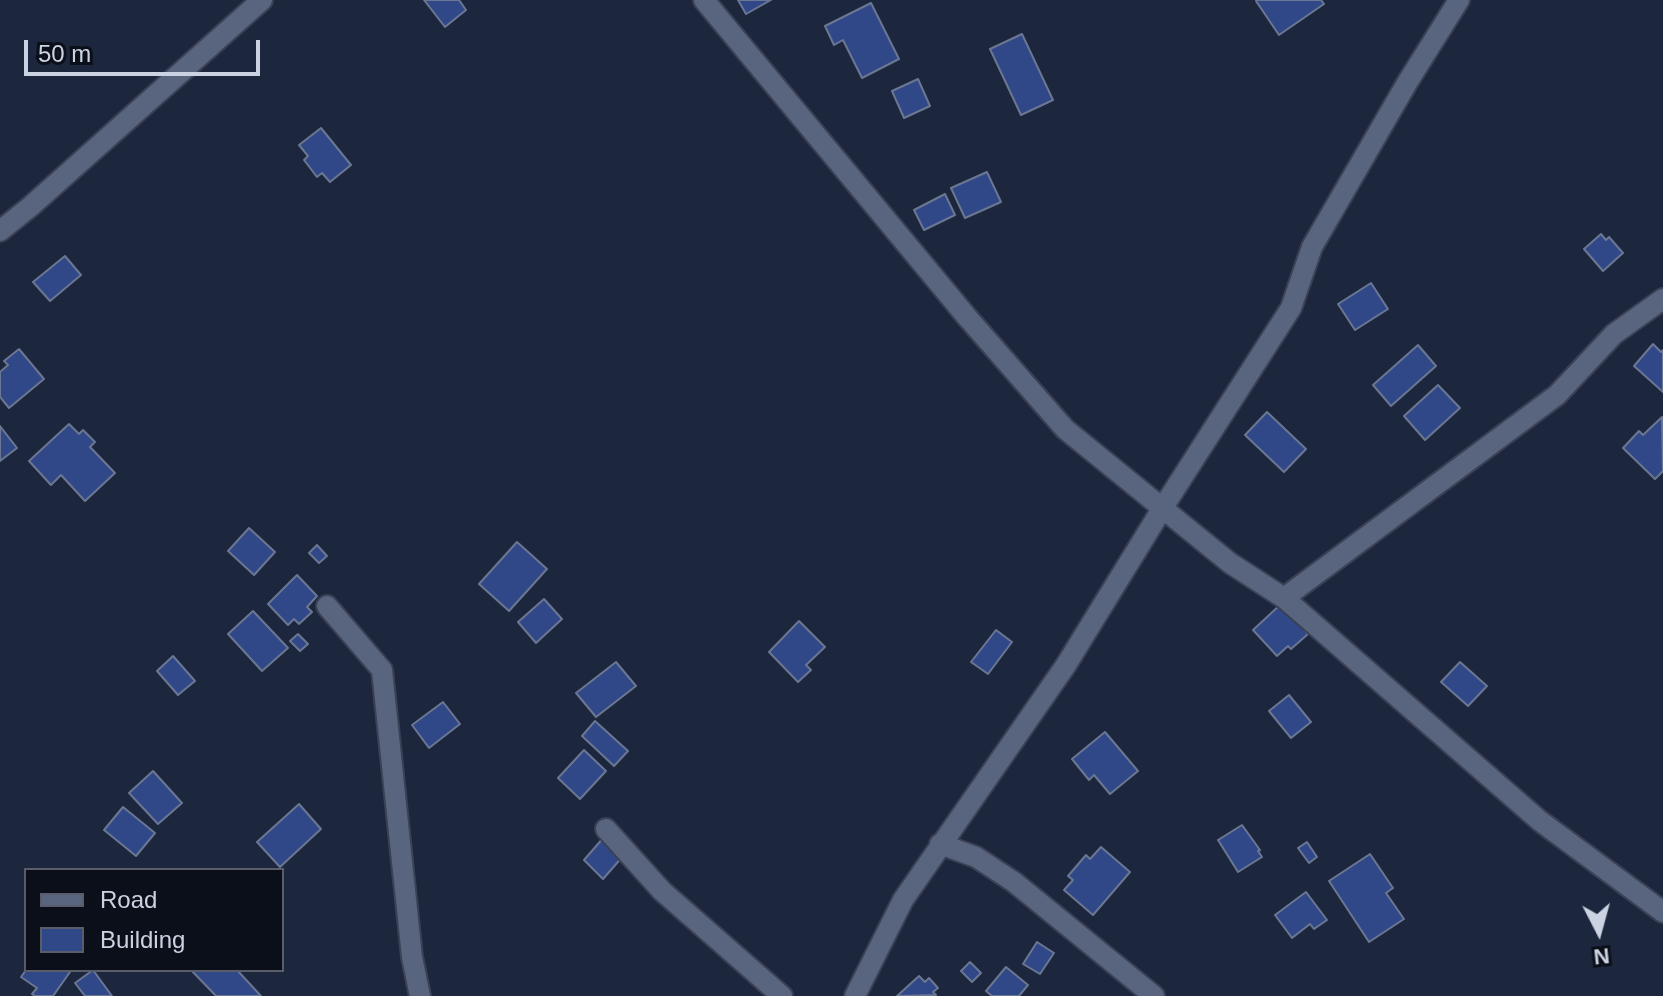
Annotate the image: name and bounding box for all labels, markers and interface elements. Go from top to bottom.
scale bar [28,24,264,74]
text: 50 m [38,40,91,67]
legend [24,868,284,972]
text: Road [100,886,157,913]
north arrow [1559,892,1639,972]
text: Building [100,926,185,953]
text: N [1592,943,1611,970]

